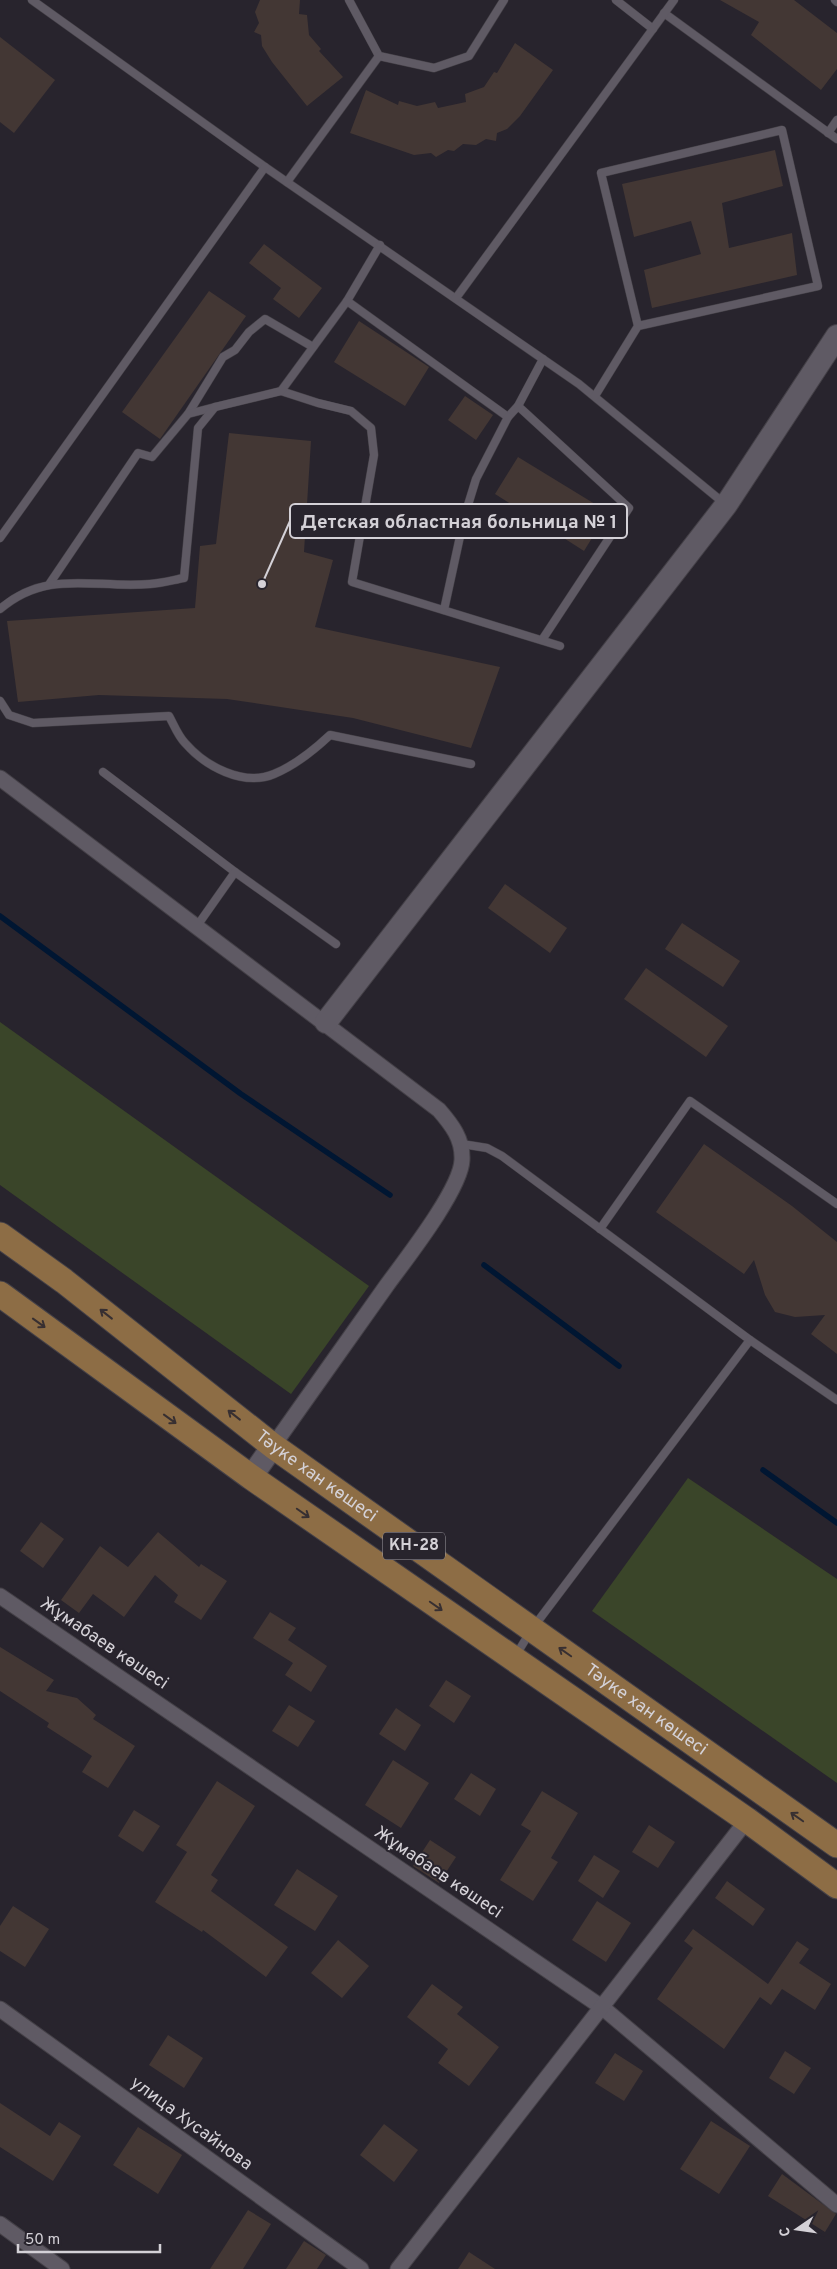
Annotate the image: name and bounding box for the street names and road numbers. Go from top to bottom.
street label: Тәуке хан көшесі [251,1425,382,1528]
road number: КН-28 [383,1532,445,1560]
street label: Жұмабаев көшесі [35,1593,173,1695]
street label: Тәуке хан көшесі [580,1659,712,1761]
street label: Жұмабаев көшесі [369,1822,507,1924]
street label: улица Хусайнова [125,2072,257,2176]

